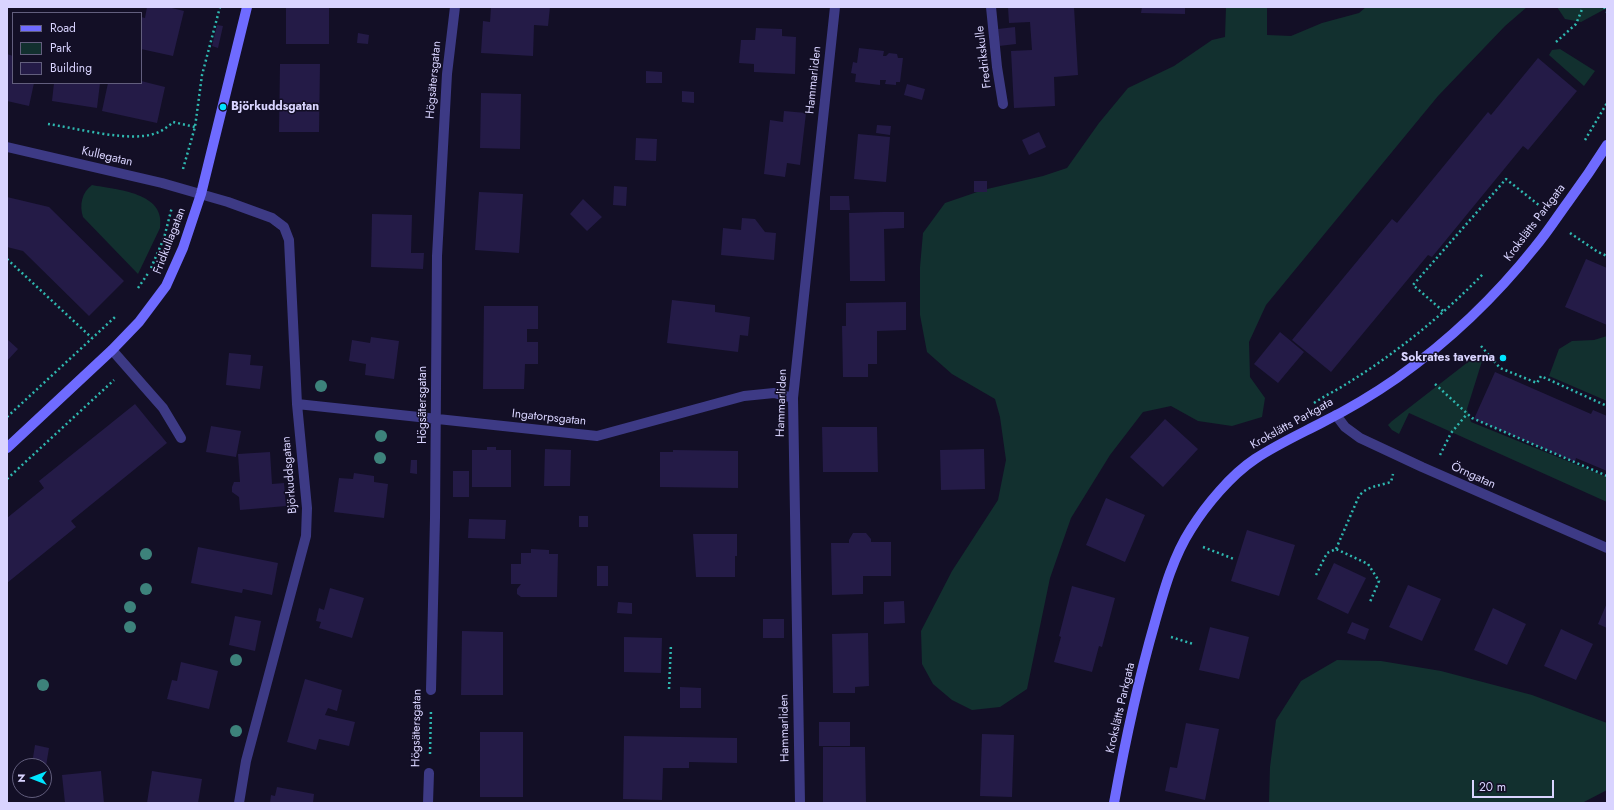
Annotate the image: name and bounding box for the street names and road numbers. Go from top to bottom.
street label: Fredrikskulle [973,25,995,89]
street label: Högsätersgatan [423,40,445,120]
street label: Hammarliden [803,45,825,115]
street label: Kullegatan [80,144,134,170]
street label: Krokslätts Parkgata [1501,182,1569,264]
street label: Fridkullagatan [151,206,189,276]
street label: Högsätersgatan [416,366,430,444]
street label: Hammarliden [774,369,790,437]
street label: Krokslätts Parkgata [1248,395,1336,453]
street label: Ingatorpsgatan [511,407,587,429]
street label: Björkuddsgatan [279,436,301,514]
street label: Örngatan [1448,460,1498,492]
street label: Krokslätts Parkgata [1104,661,1138,755]
street label: Högsätersgatan [409,689,425,767]
street label: Hammarliden [777,694,793,762]

